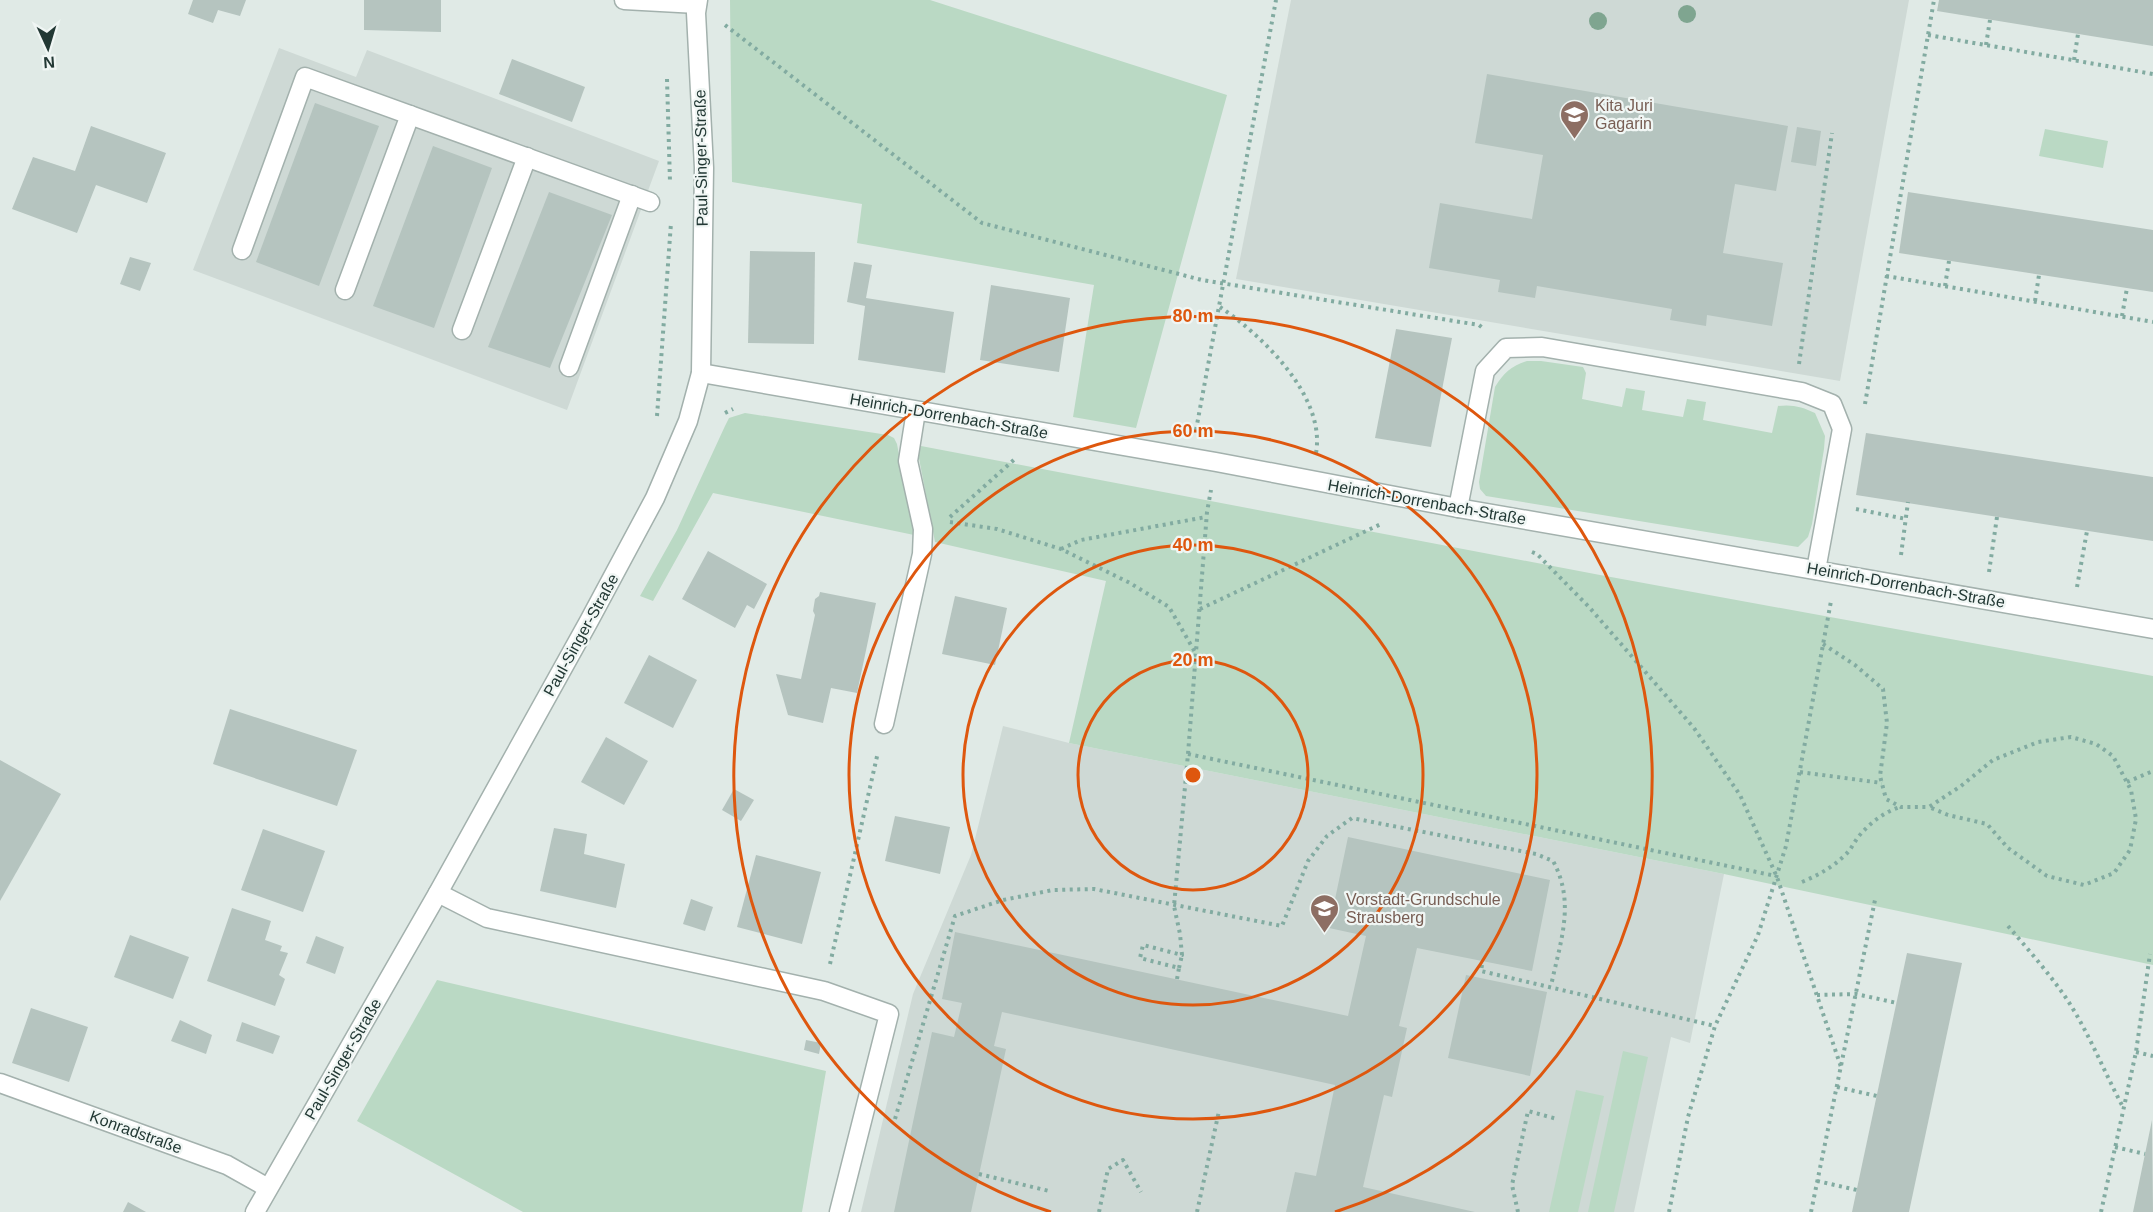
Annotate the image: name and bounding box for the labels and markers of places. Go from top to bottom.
place label: Kita Juri Gagarin [1595,97,1653,132]
school or university icon: Kita Juri Gagarin [1558,98,1590,140]
centre of rings [1183,765,1203,785]
place label: Vorstadt-Grundschule Strausberg [1346,891,1501,926]
school or university icon: Vorstadt-Grundschule Strausberg [1309,892,1341,934]

